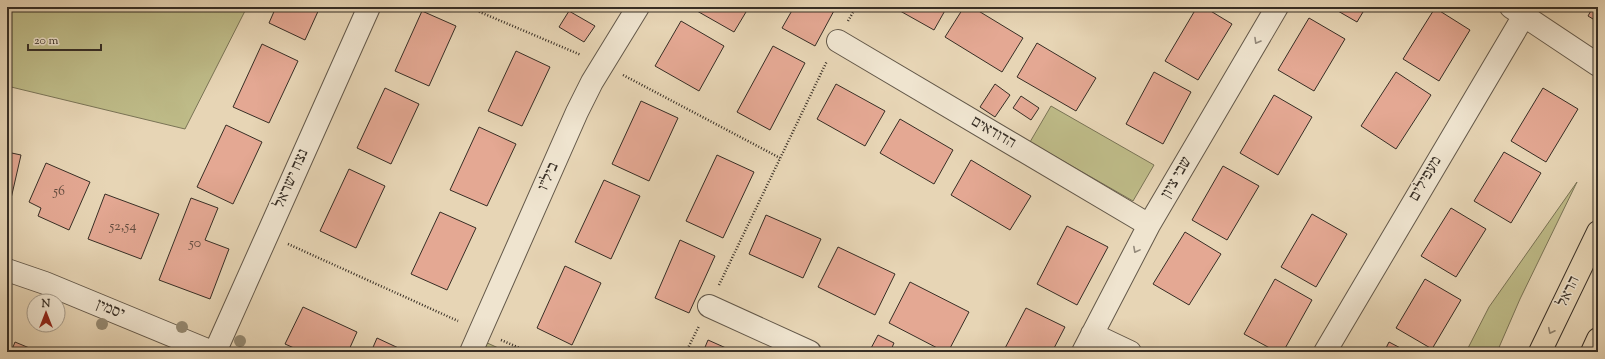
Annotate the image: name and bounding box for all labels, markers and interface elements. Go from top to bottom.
scale bar [28,26,101,52]
text: 20 m [34,32,59,50]
one-way arrow [1255,37,1262,44]
street label: הדודאים [966,111,1020,155]
street label: נצח ישראל [269,145,315,213]
street label: שבי ציון [1156,152,1198,203]
street label: מעפילים [1404,152,1448,206]
street label: ביל״ו [533,159,566,195]
house number: 56 [52,182,65,202]
house number: 52,54 [109,217,136,237]
house number: 50 [188,234,201,254]
one-way arrow [1133,246,1141,253]
street label: הראל [1552,272,1586,312]
north arrow [26,293,66,333]
street label: יסמין [92,294,128,326]
text: N [41,296,51,312]
one-way arrow [1548,326,1556,334]

